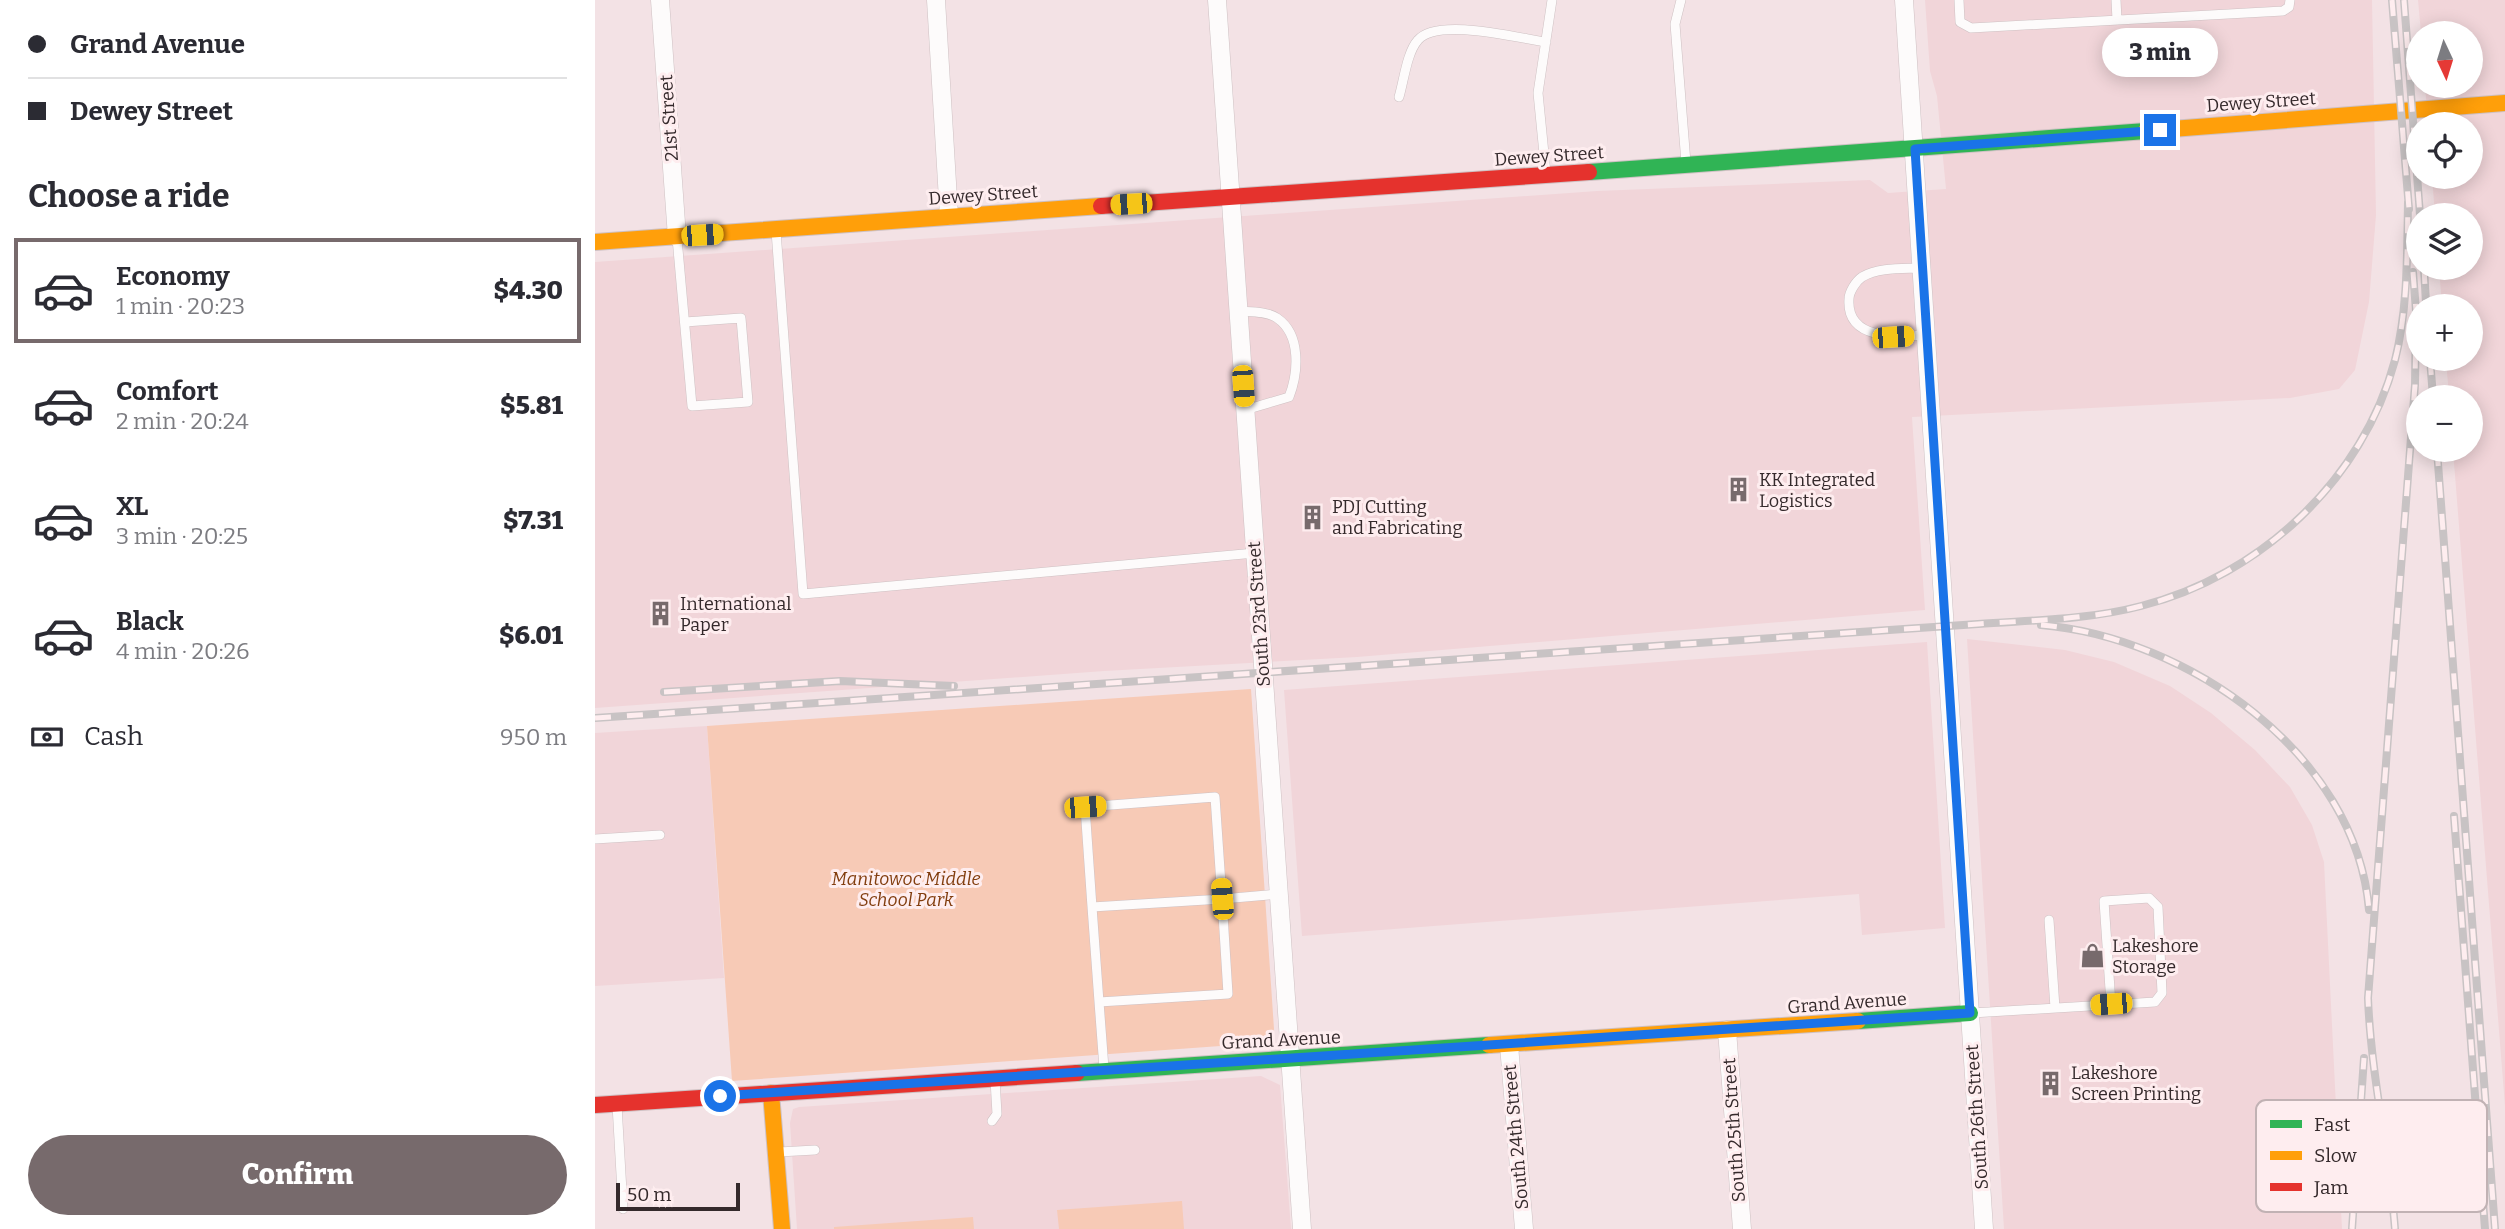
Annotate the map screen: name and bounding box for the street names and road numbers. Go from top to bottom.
street label: 21st Street [655,74,683,162]
street label: Dewey Street [2205,87,2317,117]
street label: Dewey Street [1493,141,1605,171]
street label: Dewey Street [927,180,1039,210]
street label: South 23rd Street [1243,540,1275,687]
street label: Grand Avenue [1787,988,1907,1018]
street label: Grand Avenue [1221,1026,1341,1054]
street label: South 26th Street [1961,1043,1993,1190]
street label: South 25th Street [1718,1057,1750,1203]
street label: South 24th Street [1499,1063,1533,1210]

